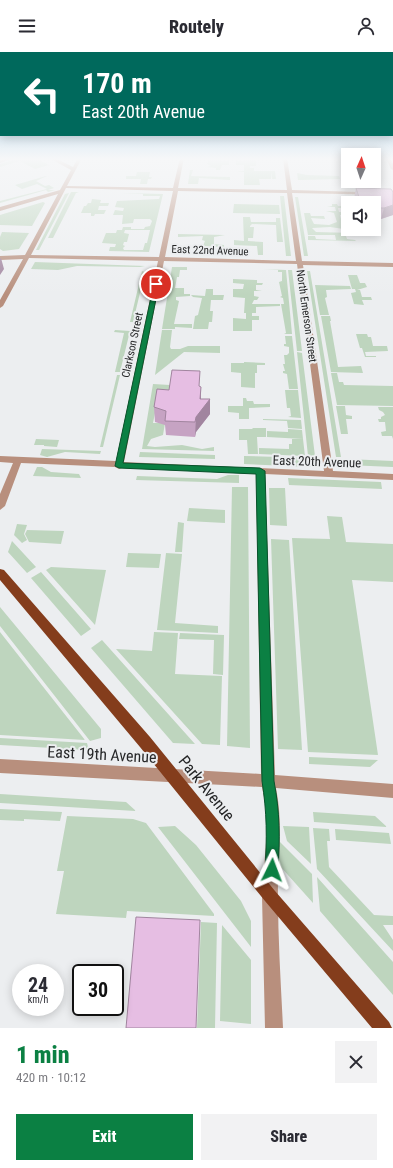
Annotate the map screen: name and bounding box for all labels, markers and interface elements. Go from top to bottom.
icon: menu [16,15,38,37]
icon: person [355,15,377,37]
text: Routely [169,16,224,37]
text: 170 m [82,67,152,100]
icon: left [16,68,68,120]
text: East 20th Avenue [82,101,205,122]
north arrow [341,148,381,188]
map controls [341,148,381,236]
button: sound [341,196,381,236]
street label: East 22nd Avenue [171,243,249,258]
pin [139,267,173,301]
street label: North Emerson Street [294,269,319,363]
icon: arrive [145,273,167,295]
street label: Clarkson Street [119,311,146,379]
street label: East 20th Avenue [272,452,362,471]
street label: East 19th Avenue [47,742,157,767]
street label: Park Avenue [175,752,239,825]
position arrow [251,849,293,891]
speed limit sign: 30 [72,964,124,1016]
text: 24 [28,973,48,997]
text: km/h [28,994,48,1005]
text: 1 min [16,1041,70,1069]
button: close [335,1041,377,1083]
text: 420 m · 10:12 [16,1070,86,1085]
button: Exit [16,1114,193,1160]
button: Share [201,1114,377,1160]

